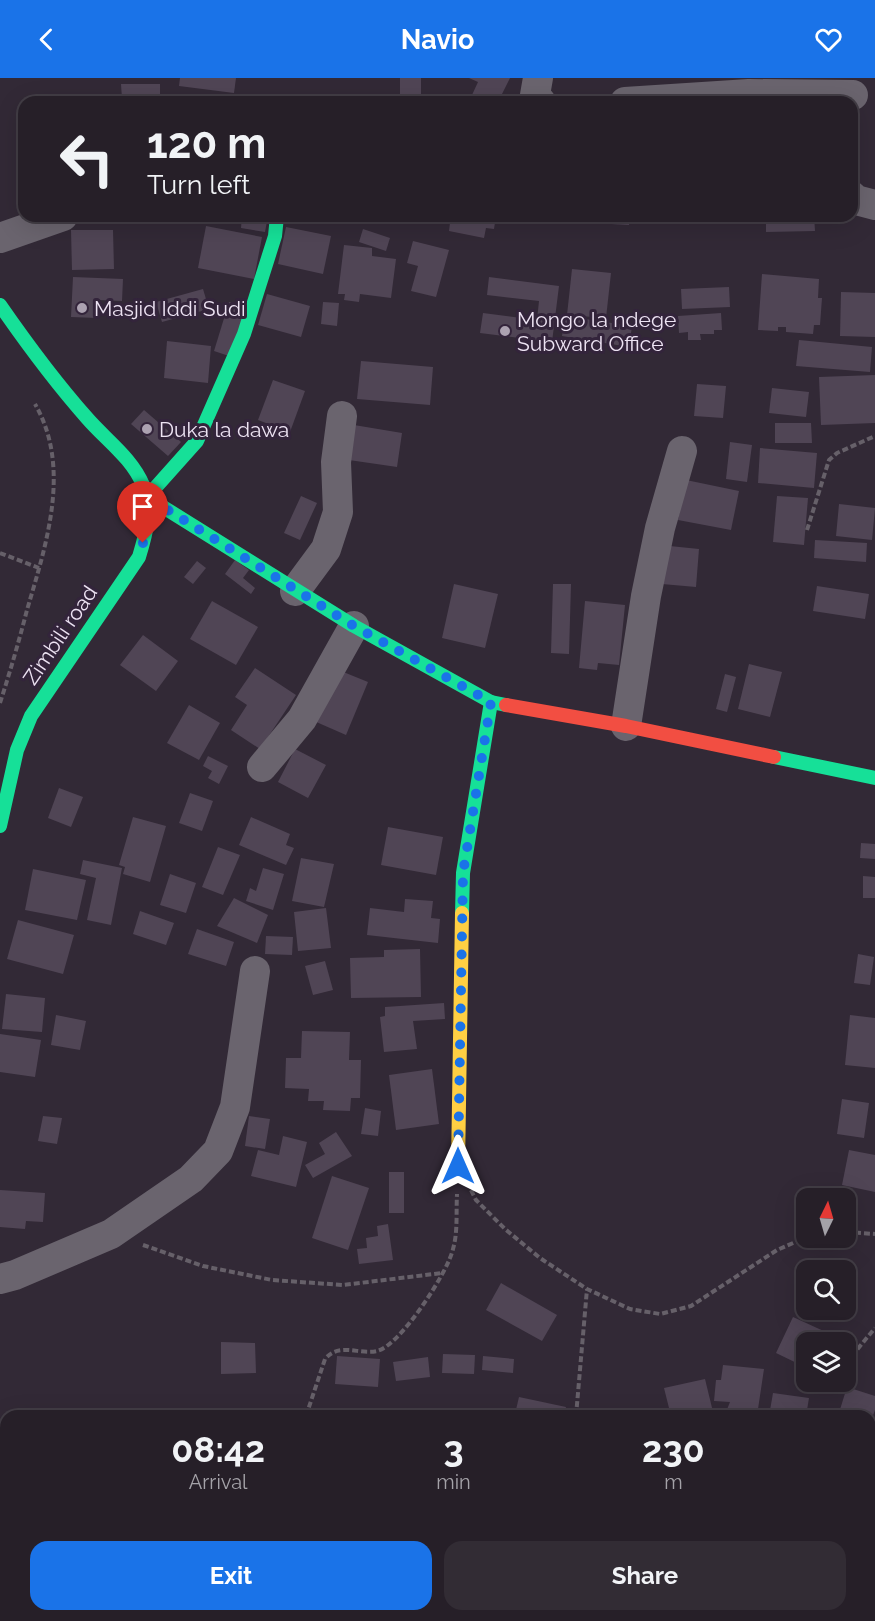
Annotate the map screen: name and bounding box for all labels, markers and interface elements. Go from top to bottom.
icon: back [30,23,63,56]
icon: heart [812,23,845,56]
text: Navio [401,24,474,55]
text: 120 m [147,119,266,168]
icon: left [48,120,126,198]
text: Turn left [147,169,250,200]
place label: Masjid Iddi Sudi [94,296,246,321]
marker: Masjid Iddi Sudi [75,301,89,315]
place label: Mongo la ndege Subward Office [517,307,676,356]
marker: Mongo la ndege Subward Office [498,324,512,338]
place label: Duka la dawa [159,417,289,442]
marker: Duka la dawa [140,422,154,436]
pin [117,481,168,543]
icon: arrive [126,490,159,523]
street label: Zimbili road [18,581,102,689]
position arrow [426,1134,490,1198]
north arrow [796,1188,856,1248]
map controls [796,1188,856,1392]
button: search [796,1260,856,1320]
button: layers [796,1332,856,1392]
text: 08:42 [171,1428,265,1470]
text: 3 [443,1428,464,1470]
text: 230 [642,1428,705,1470]
text: Arrival [189,1470,248,1494]
text: min [436,1470,471,1494]
text: m [664,1470,683,1494]
button: Exit [30,1541,432,1610]
button: Share [444,1541,846,1610]

